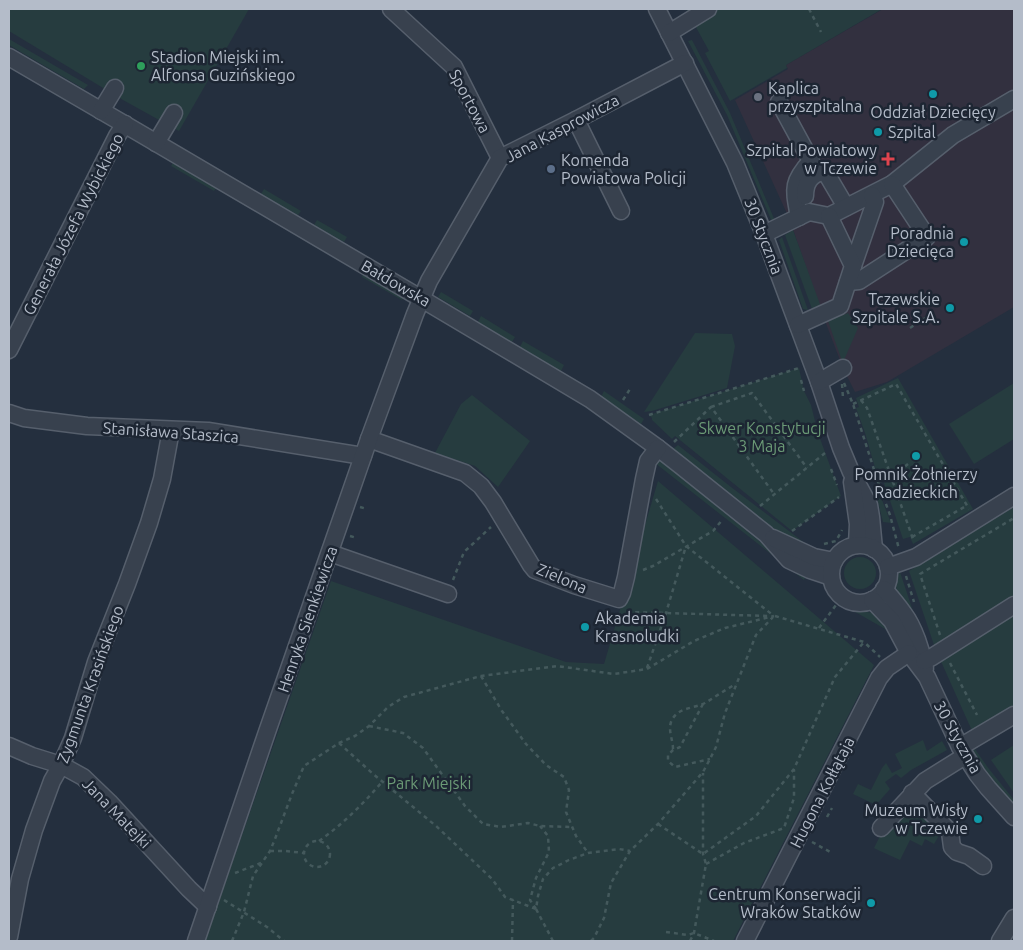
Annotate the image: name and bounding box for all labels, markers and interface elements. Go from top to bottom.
place label: Stadion Miejski im. Alfonsa Guzińskiego [151,48,295,84]
marker: Stadion Miejski im. Alfonsa Guzińskiego [135,60,147,72]
street label: Sportowa [446,66,494,136]
place label: Kaplica przyszpitalna [768,79,862,115]
marker: Oddział Dziecięcy [927,88,939,100]
street label: Jana Kasprowicza [502,90,622,166]
marker: Kaplica przyszpitalna [752,91,764,103]
place label: Oddział Dziecięcy [870,103,996,121]
place label: Szpital [888,123,936,141]
marker: Szpital [872,126,884,138]
street label: Generała Józefa Wybickiego [19,130,127,318]
place label: Szpital Powiatowy w Tczewie [746,141,877,177]
place label: Komenda Powiatowa Policji [561,151,686,187]
marker: Szpital Powiatowy w Tczewie [881,152,895,166]
marker: Komenda Powiatowa Policji [545,163,557,175]
street label: 30 Stycznia [741,195,787,277]
place label: Poradnia Dziecięca [887,224,954,260]
marker: Poradnia Dziecięca [958,236,970,248]
street label: Bałdowska [358,256,434,310]
place label: Tczewskie Szpitale S.A. [852,290,940,326]
marker: Tczewskie Szpitale S.A. [944,302,956,314]
street label: Stanisława Staszica [102,418,240,446]
park label: Skwer Konstytucji 3 Maja [698,419,826,455]
marker: Pomnik Żołnierzy Radzieckich [910,450,922,462]
place label: Pomnik Żołnierzy Radzieckich [855,465,978,501]
street label: Henryka Sienkiewicza [273,543,341,695]
street label: Zielona [534,559,590,597]
street label: Zygmunta Krasińskiego [53,603,127,765]
place label: Akademia Krasnoludki [595,609,679,645]
marker: Akademia Krasnoludki [579,621,591,633]
street label: 30 Stycznia [931,698,985,776]
street label: Hugona Kołłątaja [786,733,858,851]
street label: Jana Matejki [79,774,155,852]
park label: Park Miejski [387,774,471,792]
place label: Muzeum Wisły w Tczewie [864,801,968,837]
marker: Muzeum Wisły w Tczewie [972,813,984,825]
place label: Centrum Konserwacji Wraków Statków [708,885,862,921]
marker: Centrum Konserwacji Wraków Statków [865,897,877,909]

